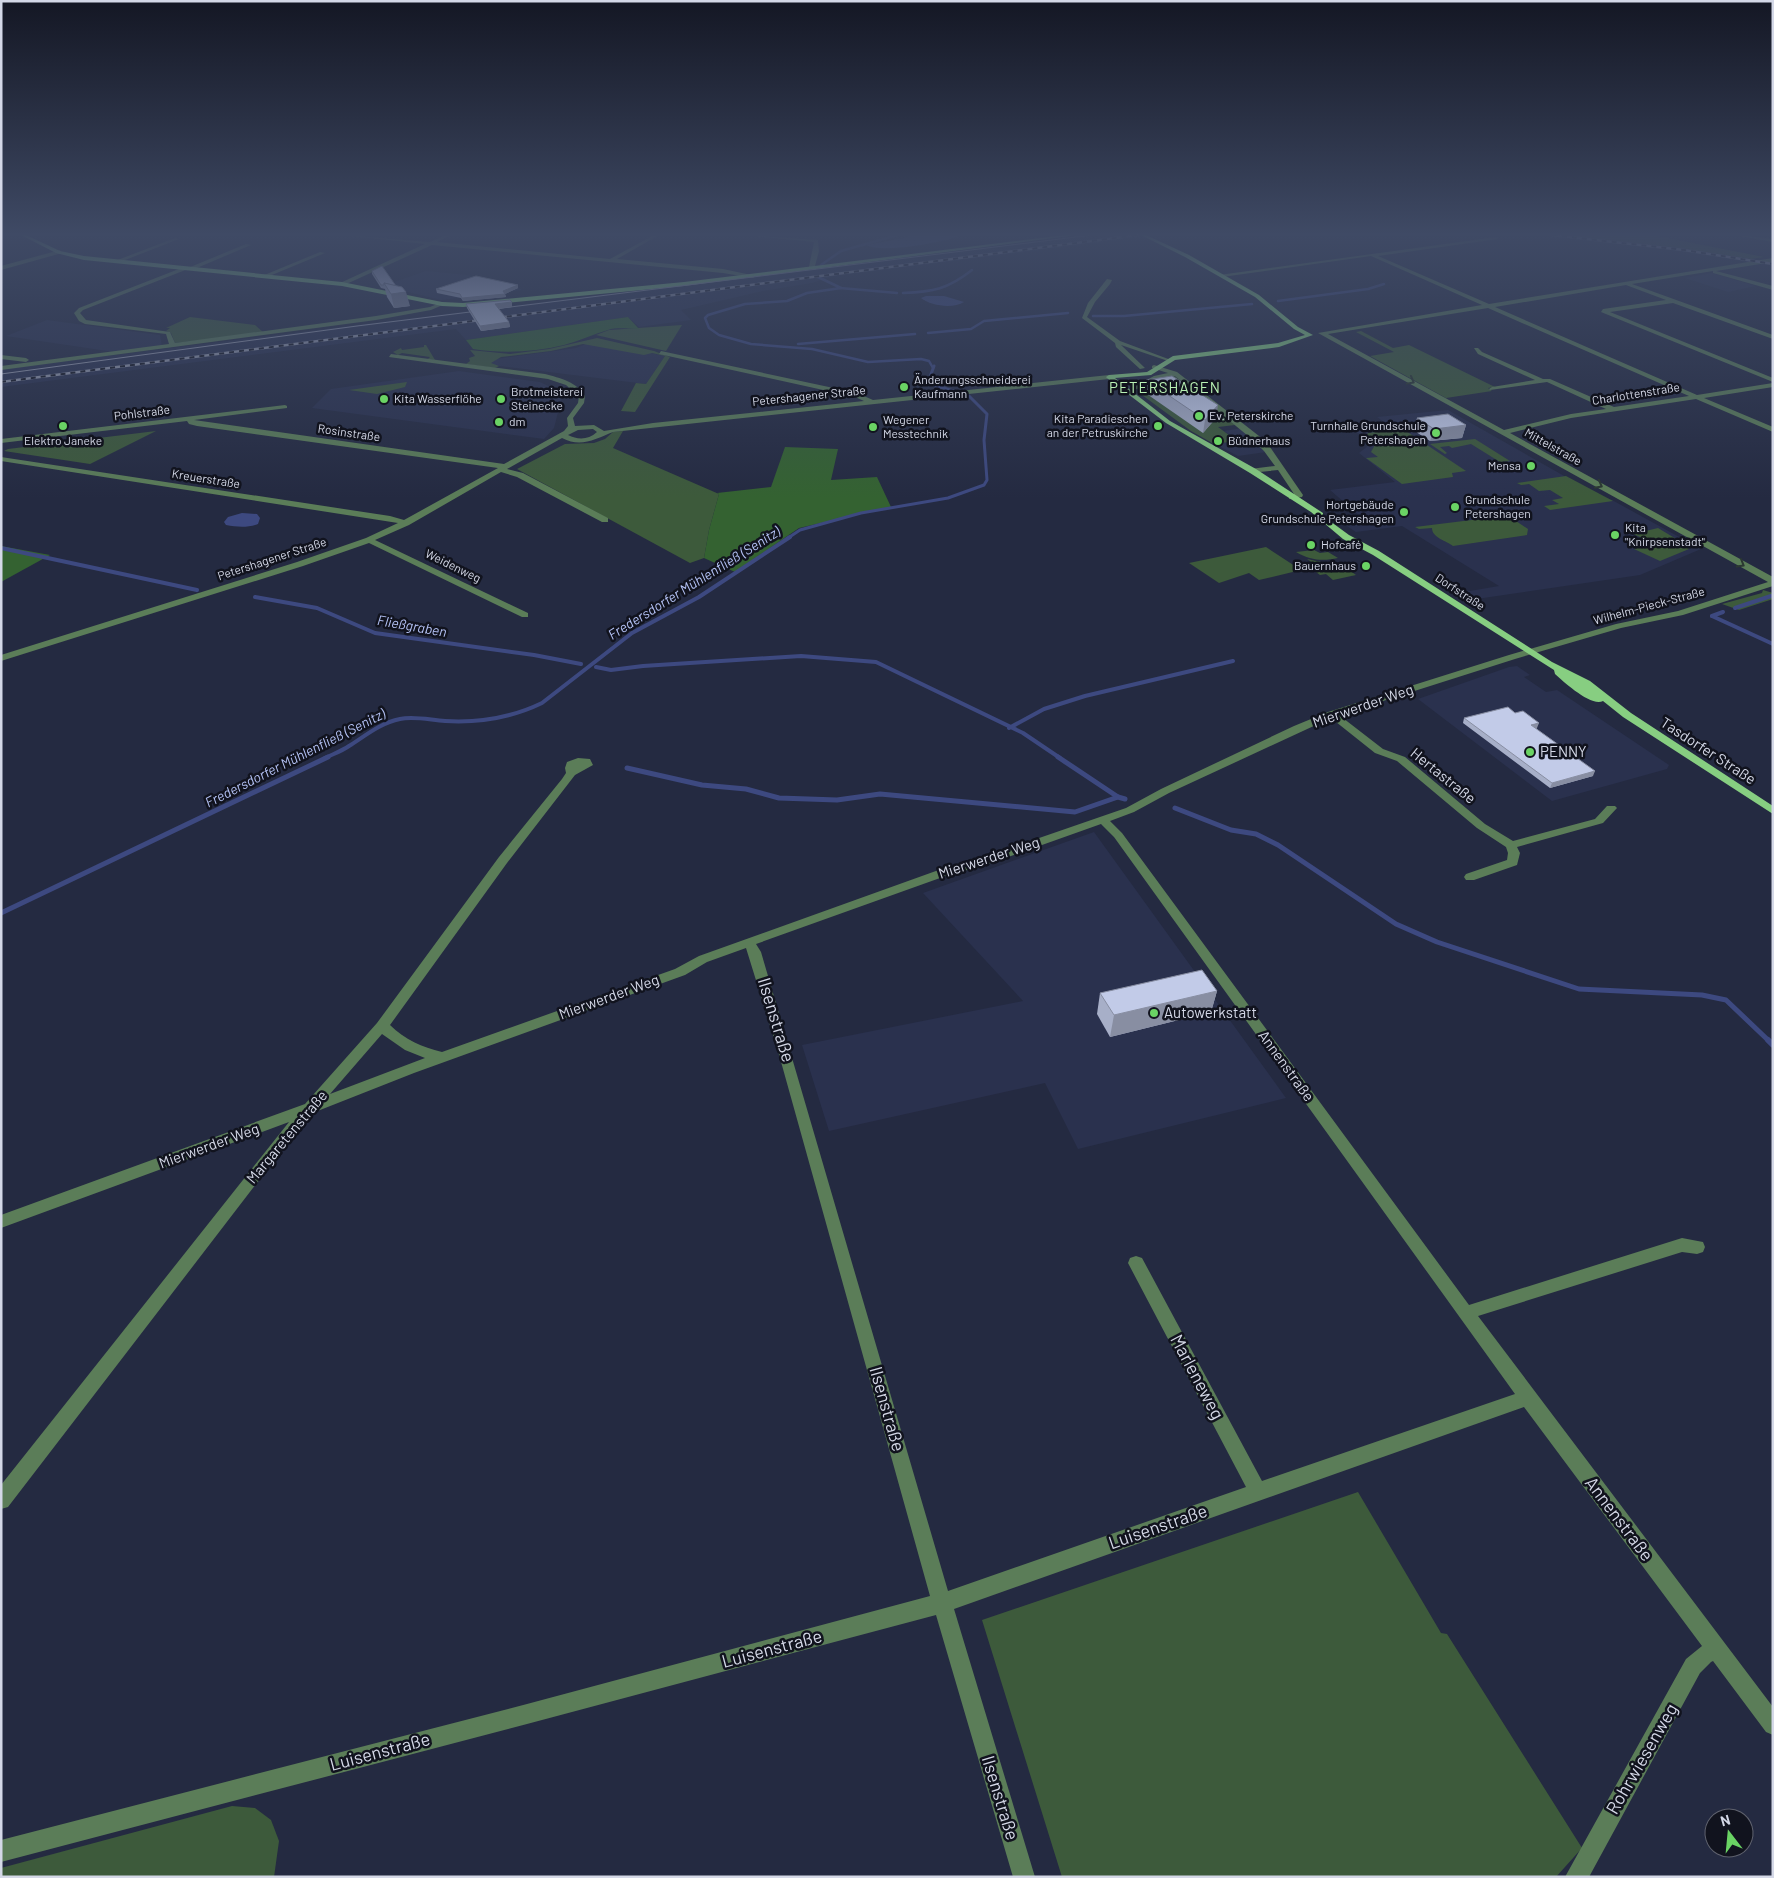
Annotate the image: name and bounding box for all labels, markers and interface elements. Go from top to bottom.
place label: Änderungsschneiderei Kaufmann [914,372,1031,400]
one-way arrow [1406,374,1415,384]
district label: PETERSHAGEN [1109,378,1221,396]
street label: Charlottenstraße [1591,379,1681,407]
marker: Änderungsschneiderei Kaufmann [898,381,910,393]
street label: Petershagener Straße [752,382,866,408]
place label: Brotmeisterei Steinecke [511,384,583,412]
place label: Kita Wasserflöhe [394,391,482,405]
marker: Kita Wasserflöhe [378,393,390,405]
marker: Brotmeisterei Steinecke [495,393,507,405]
street label: Pohlstraße [113,402,171,422]
place label: Ev. Peterskirche [1209,408,1293,422]
marker: Ev. Peterskirche [1193,410,1205,422]
place label: Kita Paradieschen an der Petruskirche [1047,411,1148,439]
place label: Wegener Messtechnik [883,412,948,440]
place label: dm [509,414,526,428]
marker: dm [493,416,505,428]
place label: Turnhalle Grundschule Petershagen [1310,418,1426,446]
marker: Elektro Janeke [57,420,69,432]
marker: Kita Paradieschen an der Petruskirche [1152,420,1164,432]
street label: Rosinstraße [317,421,381,443]
marker: Wegener Messtechnik [867,421,879,433]
street label: Mittelstraße [1523,425,1584,468]
marker: Turnhalle Grundschule Petershagen [1430,427,1442,439]
place label: Elektro Janeke [24,433,102,447]
place label: Büdnerhaus [1228,433,1291,447]
marker: Büdnerhaus [1212,435,1224,447]
place label: Mensa [1488,458,1521,472]
marker: Mensa [1525,460,1537,472]
street label: Kreuerstraße [171,466,241,490]
one-way arrow [1594,479,1603,489]
place label: Grundschule Petershagen [1465,492,1531,520]
place label: Hortgebäude Grundschule Petershagen [1261,497,1394,525]
marker: Grundschule Petershagen [1449,501,1461,513]
marker: Hortgebäude Grundschule Petershagen [1398,506,1410,518]
place label: Kita "Knirpsenstadt" [1625,520,1705,548]
water label: Fredersdorfer Mühlenfließ (Senitz) [605,522,783,643]
marker: Kita "Knirpsenstadt" [1609,529,1621,541]
street label: Petershagener Straße [215,534,328,582]
place label: Hofcafé [1321,537,1361,551]
marker: Hofcafé [1305,539,1317,551]
street label: Weidenweg [423,546,483,585]
place label: Bauernhaus [1294,558,1356,572]
one-way arrow [1735,558,1744,568]
marker: Bauernhaus [1360,560,1372,572]
street label: Dorfstraße [1433,570,1488,612]
street label: Wilhelm-Pieck-Straße [1592,583,1706,627]
water label: Fließgraben [376,611,448,640]
street label: Mierwerder Weg [1310,679,1415,731]
water label: Fredersdorfer Mühlenfließ (Senitz) [202,704,388,810]
street label: Tasdorfer Straße [1658,713,1760,788]
place label: PENNY [1540,742,1587,760]
street label: Hertastraße [1407,743,1480,807]
marker: PENNY [1524,746,1536,758]
street label: Mierwerder Weg [936,832,1042,882]
street label: Mierwerder Weg [556,970,661,1023]
street label: Ilsenstraße [754,975,800,1065]
place label: Autowerkstatt [1164,1003,1257,1021]
marker: Autowerkstatt [1148,1007,1160,1019]
street label: Annenstraße [1255,1026,1319,1104]
street label: Margaretenstraße [242,1086,330,1187]
street label: Mierwerder Weg [156,1119,261,1172]
street label: Marleneweg [1166,1330,1229,1423]
street label: Ilsenstraße [865,1364,911,1454]
street label: Annenstraße [1581,1472,1659,1565]
street label: Luisenstraße [1105,1499,1210,1553]
street label: Luisenstraße [719,1624,824,1672]
street label: Rohrwiesenweg [1601,1699,1682,1818]
street label: Luisenstraße [327,1727,432,1775]
street label: Ilsenstraße [978,1753,1024,1843]
north arrow [1704,1808,1754,1858]
text: N [1718,1811,1732,1829]

